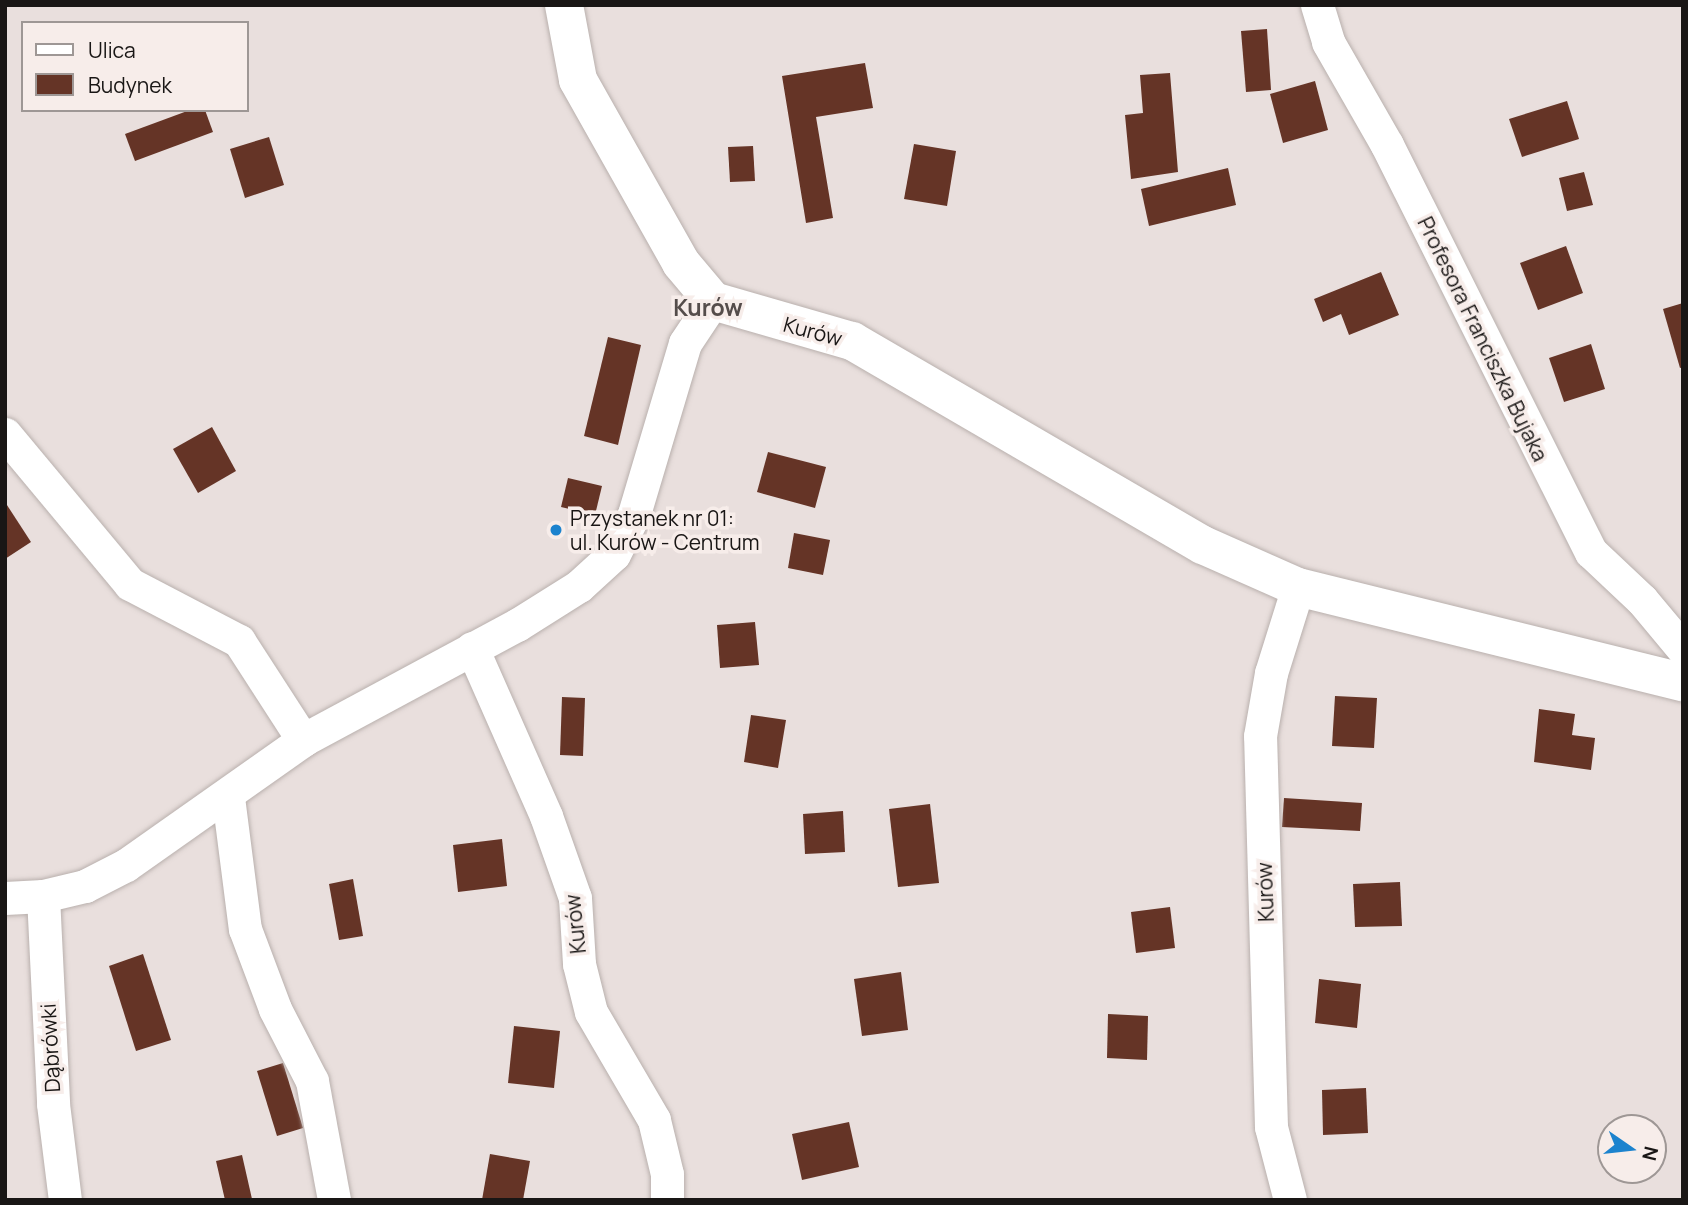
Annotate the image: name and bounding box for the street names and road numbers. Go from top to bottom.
street label: Profesora Franciszka Bujaka [1413,213,1553,465]
street label: Kurów [781,311,845,351]
street label: Kurów [1251,862,1279,922]
street label: Kurów [559,893,591,955]
street label: Dąbrówki [35,1003,65,1093]

